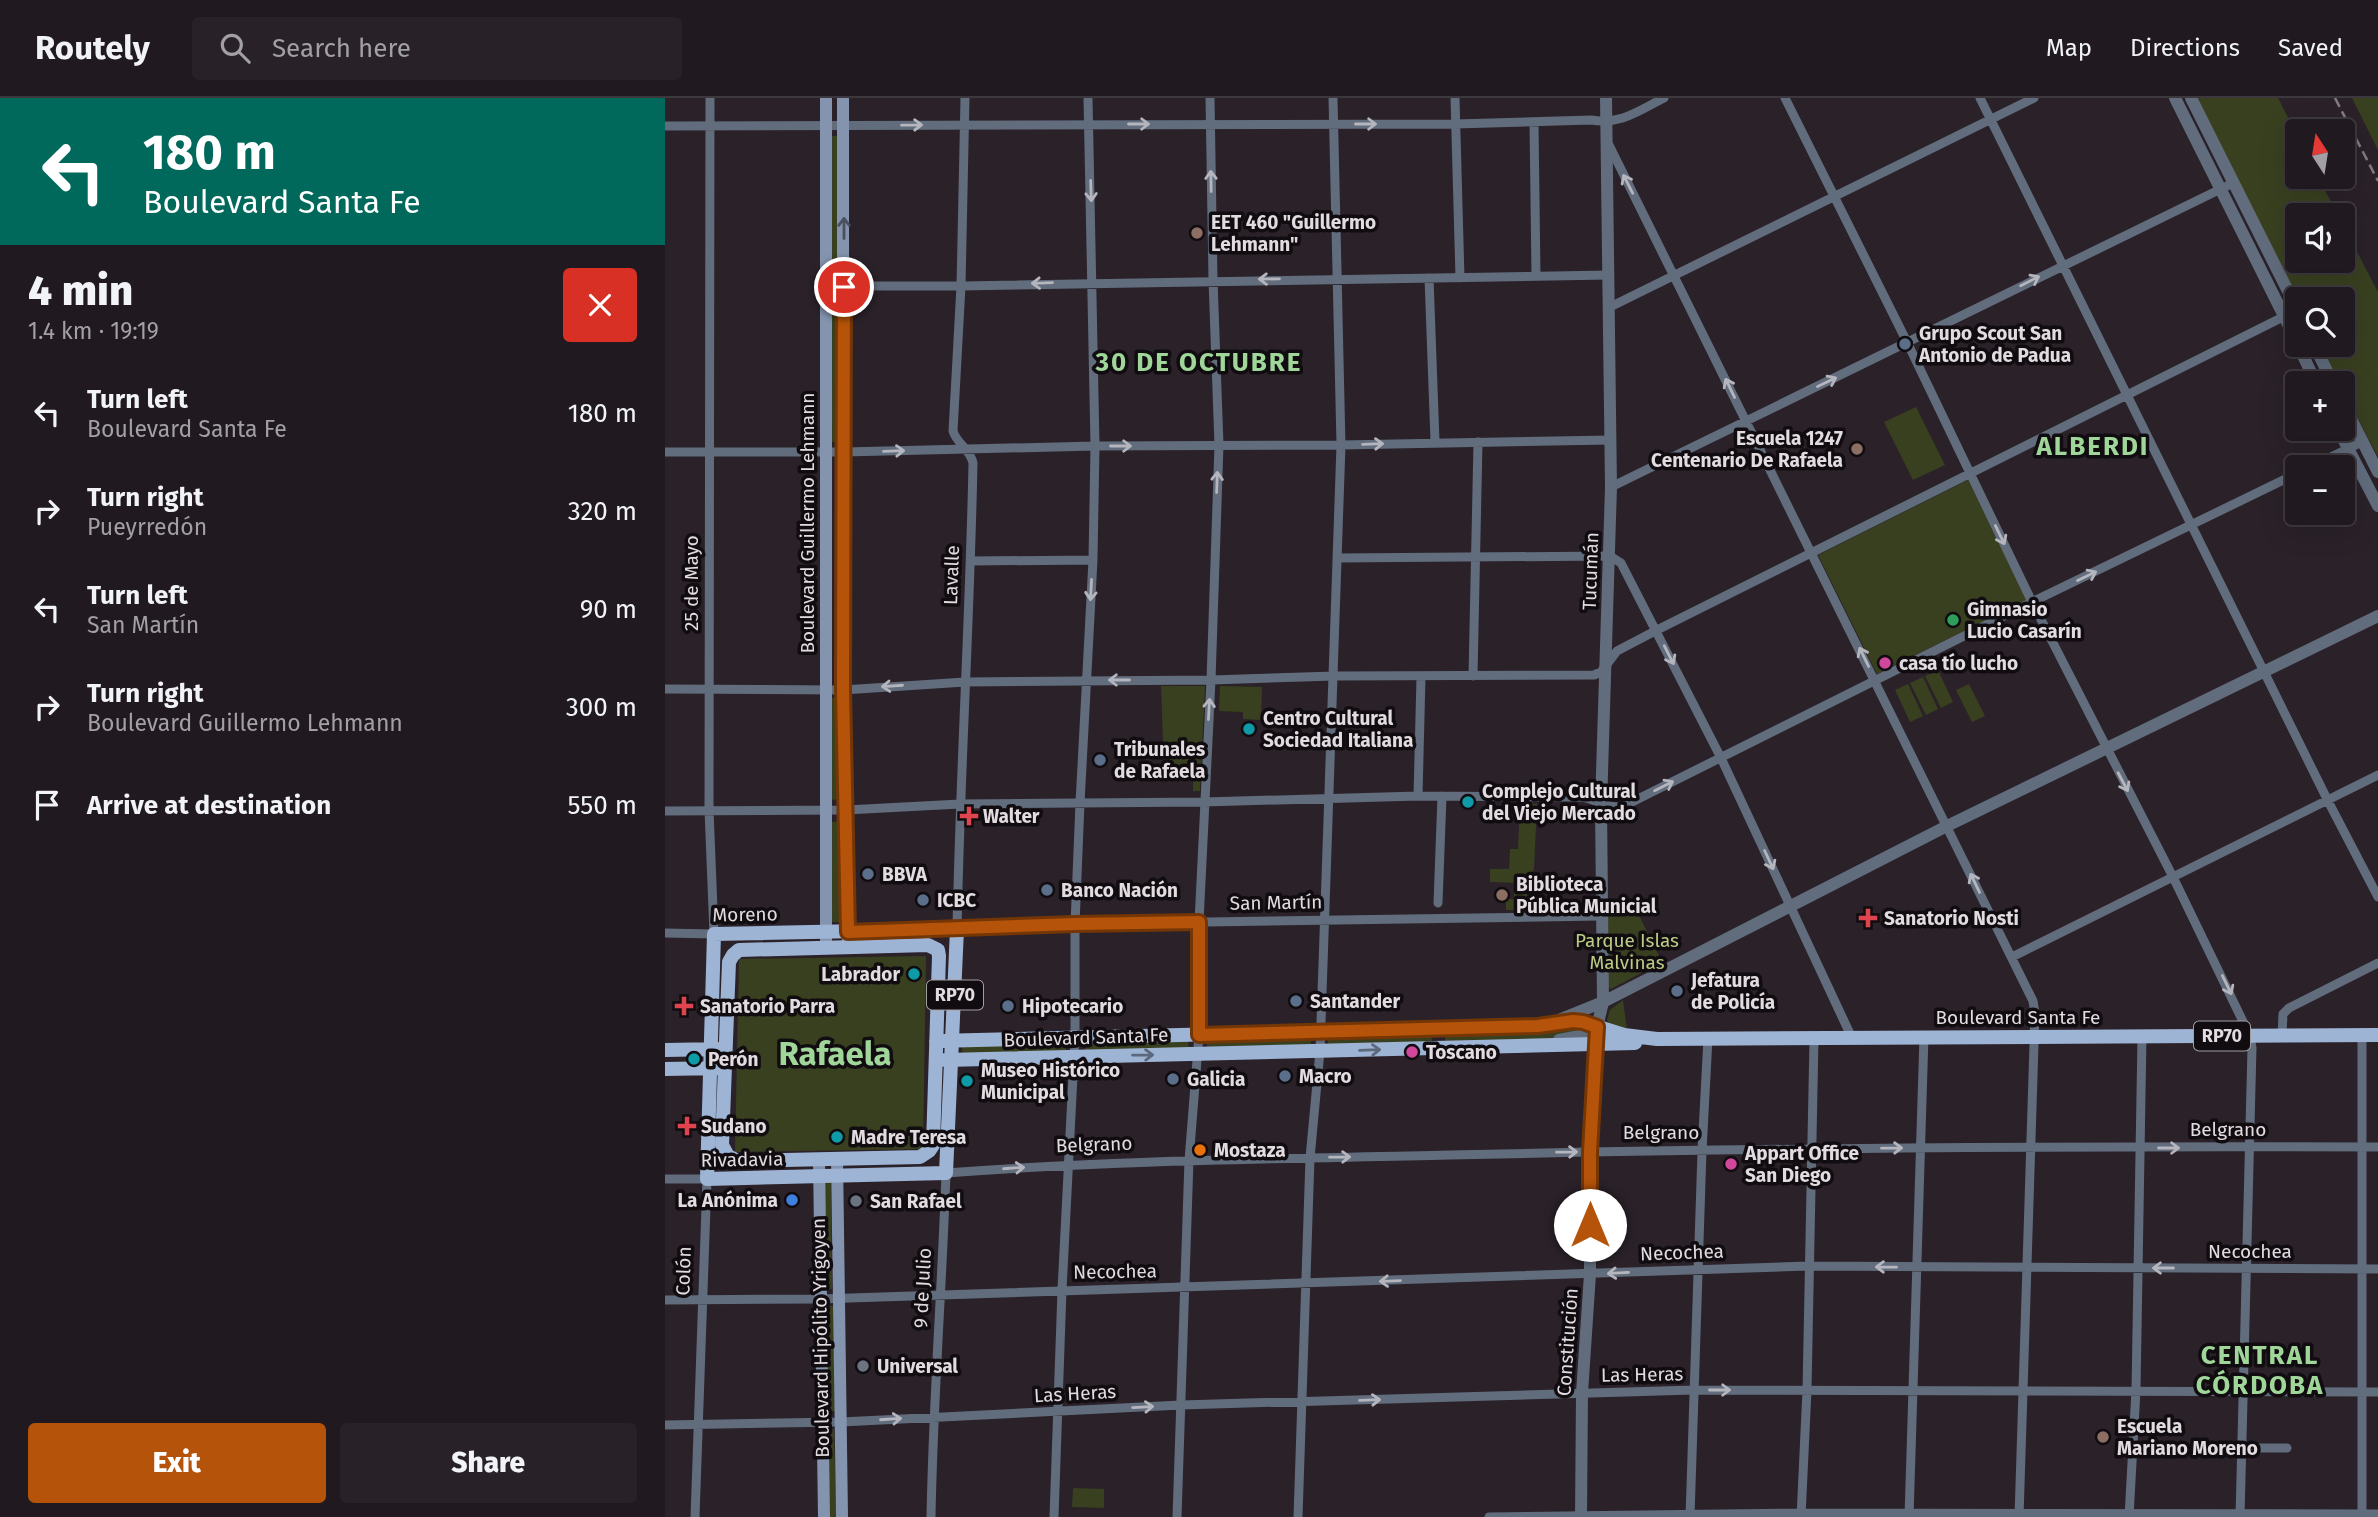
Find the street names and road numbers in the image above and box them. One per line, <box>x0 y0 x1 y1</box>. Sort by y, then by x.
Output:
street label: Boulevard Guillermo Lehmann <box>796 393 819 653</box>
street label: Tucumán <box>1578 532 1603 610</box>
street label: 25 de Mayo <box>680 535 703 631</box>
street label: Lavalle <box>939 545 964 605</box>
street label: San Martín <box>1229 890 1323 915</box>
street label: Moreno <box>712 902 778 927</box>
road number: RP70 <box>927 980 983 1010</box>
street label: Boulevard Santa Fe <box>1936 1006 2100 1029</box>
road number: RP70 <box>2194 1021 2250 1051</box>
street label: Boulevard Santa Fe <box>1003 1023 1169 1052</box>
street label: Belgrano <box>2190 1118 2266 1141</box>
street label: Belgrano <box>1623 1121 1699 1144</box>
street label: Belgrano <box>1055 1132 1133 1157</box>
street label: Rivadavia <box>700 1147 784 1172</box>
street label: Boulevard Hipólito Yrigoyen <box>807 1218 834 1458</box>
street label: Necochea <box>1640 1240 1724 1265</box>
street label: Necochea <box>2208 1240 2292 1263</box>
street label: Colón <box>671 1246 696 1296</box>
street label: 9 de Julio <box>909 1247 936 1329</box>
street label: Necochea <box>1073 1259 1157 1284</box>
street label: Constitución <box>1552 1287 1583 1397</box>
street label: Las Heras <box>1601 1362 1683 1387</box>
street label: Las Heras <box>1033 1380 1117 1407</box>

